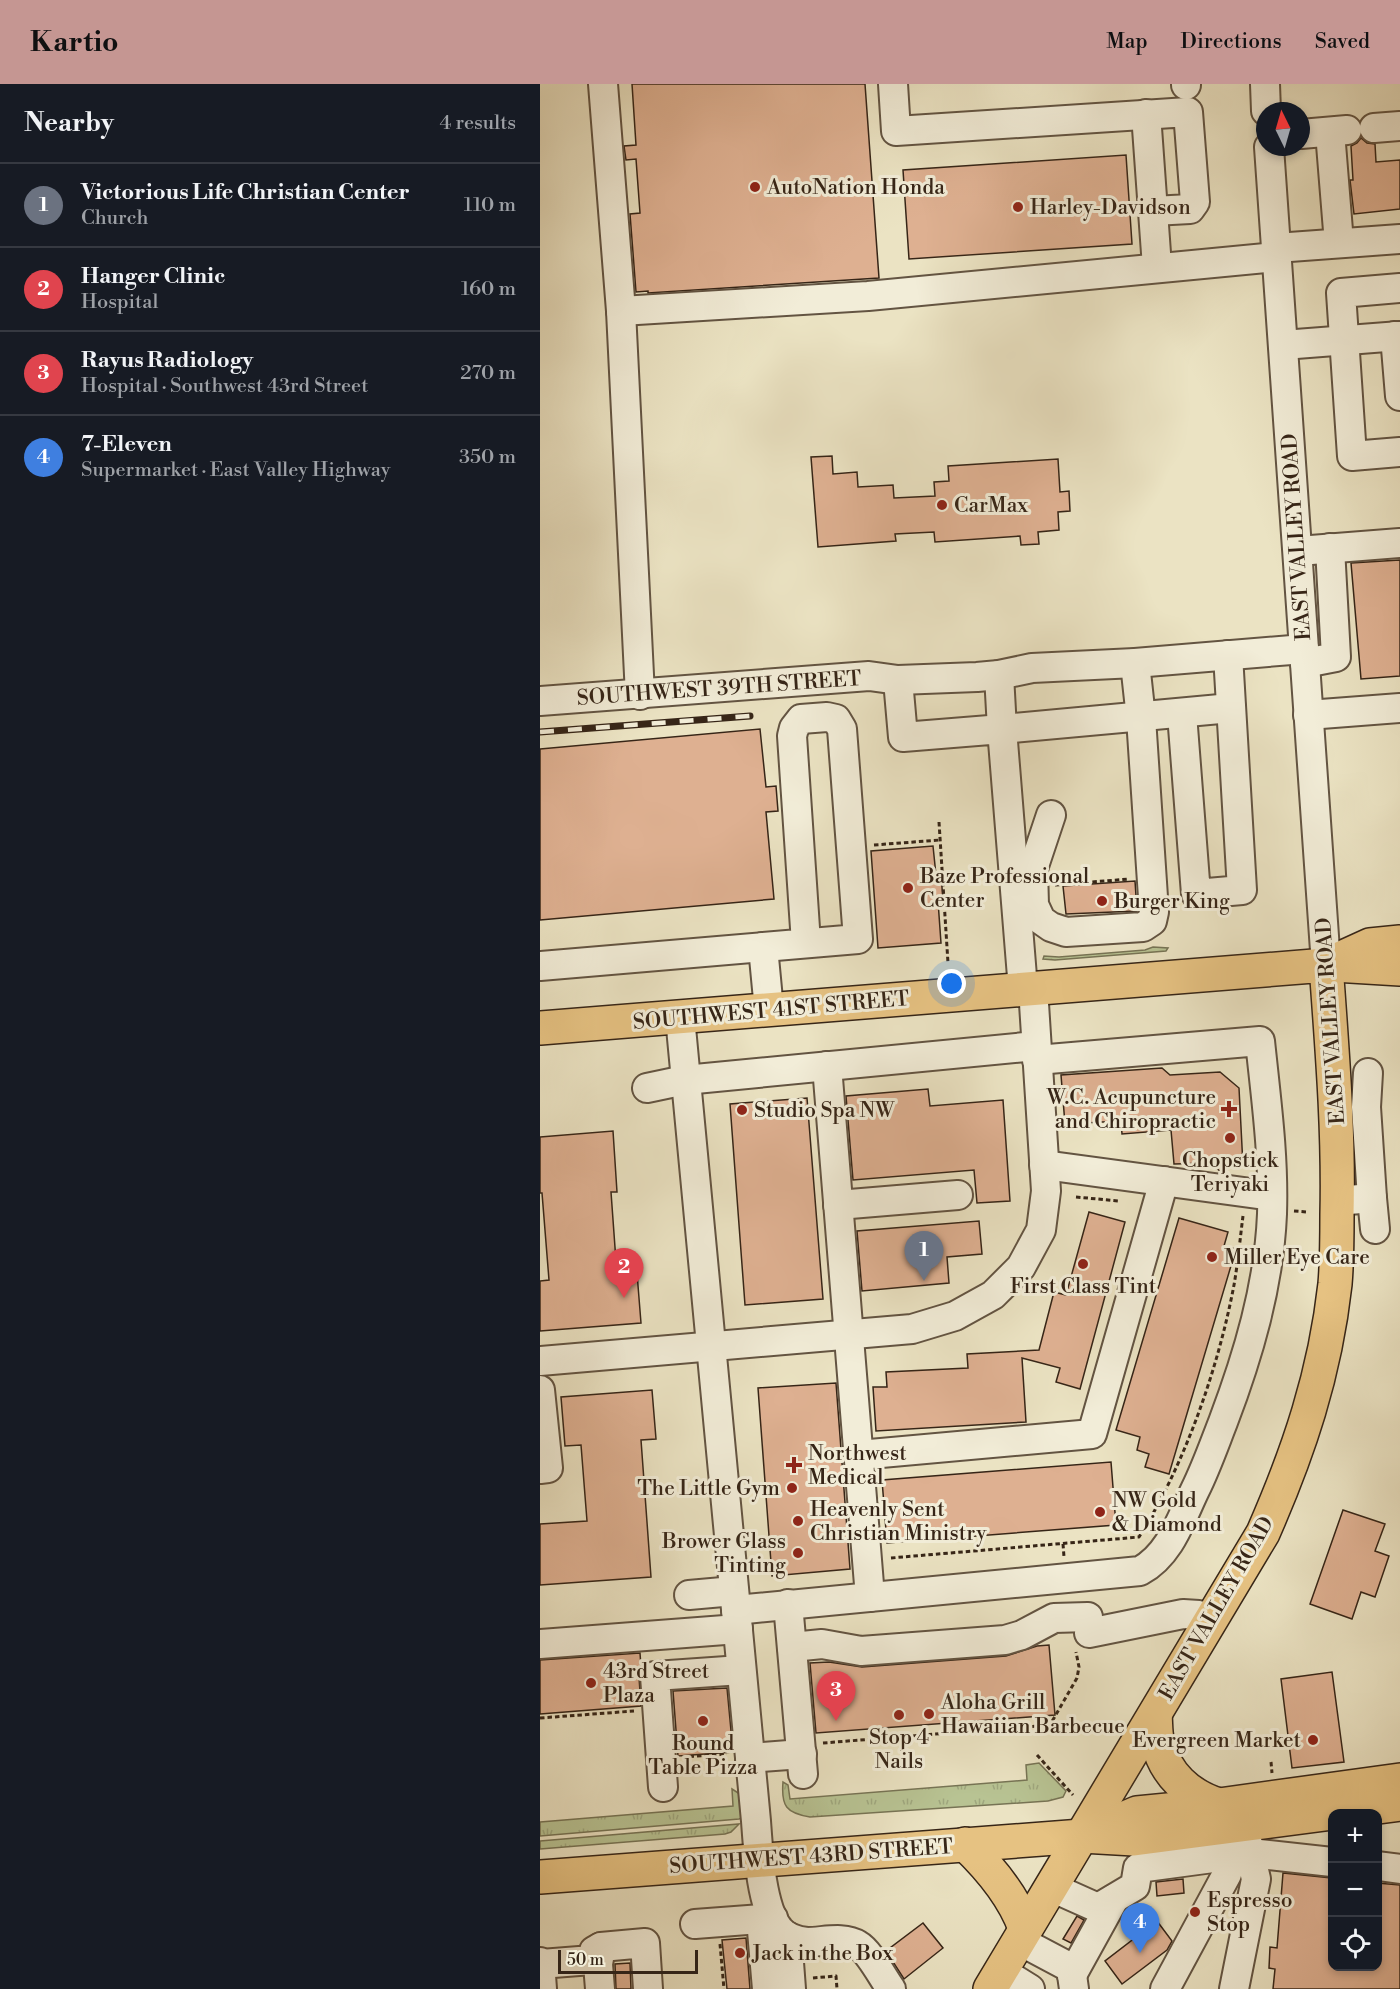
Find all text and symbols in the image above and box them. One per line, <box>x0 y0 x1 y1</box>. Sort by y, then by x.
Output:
text: Kartio <box>30 25 119 60</box>
text: Map <box>1106 29 1148 55</box>
text: Directions <box>1181 29 1282 55</box>
text: Saved <box>1315 29 1370 55</box>
north arrow <box>1256 102 1310 156</box>
text: Nearby <box>24 107 114 139</box>
text: 4 results <box>439 111 516 136</box>
place label: AutoNation Honda <box>766 175 945 201</box>
text: Victorious Life Christian Center <box>81 179 410 206</box>
marker: AutoNation Honda <box>748 180 762 194</box>
text: 1 <box>39 193 48 218</box>
text: 110 m <box>464 193 516 218</box>
place label: Harley-Davidson <box>1030 195 1191 221</box>
marker: Harley-Davidson <box>1011 200 1025 214</box>
text: Church <box>81 206 148 231</box>
text: Hanger Clinic <box>81 263 225 290</box>
text: 2 <box>37 277 50 302</box>
text: 160 m <box>461 277 516 302</box>
text: Hospital <box>81 290 158 315</box>
text: Rayus Radiology <box>81 347 253 374</box>
text: 3 <box>37 361 50 386</box>
text: 270 m <box>460 361 516 386</box>
text: Hospital · Southwest 43rd Street <box>81 374 368 399</box>
text: 7-Eleven <box>81 431 172 458</box>
street label: EAST VALLEY ROAD <box>1277 432 1317 641</box>
text: 4 <box>37 445 50 470</box>
text: 350 m <box>459 445 516 470</box>
text: Supermarket · East Valley Highway <box>81 458 391 483</box>
place label: CarMax <box>954 493 1028 519</box>
marker: CarMax <box>935 498 949 512</box>
street label: SOUTHWEST 39TH STREET <box>576 666 862 712</box>
place label: Baze Professional Center <box>919 864 1089 914</box>
marker: Baze Professional Center <box>901 881 915 895</box>
place label: Burger King <box>1113 889 1230 915</box>
marker: Burger King <box>1095 894 1109 908</box>
street label: EAST VALLEY ROAD <box>1311 916 1351 1125</box>
your location <box>937 969 966 998</box>
street label: SOUTHWEST 41ST STREET <box>632 986 911 1036</box>
place label: W.C. Acupuncture and Chiropractic <box>1046 1085 1216 1135</box>
place label: Studio Spa NW <box>754 1098 895 1124</box>
marker: W.C. Acupuncture and Chiropractic <box>1220 1100 1238 1118</box>
marker: Studio Spa NW <box>735 1103 749 1117</box>
marker: Chopstick Teriyaki <box>1223 1131 1237 1145</box>
place label: Chopstick Teriyaki <box>1182 1148 1279 1198</box>
pin: 1 <box>904 1232 944 1281</box>
place label: Miller Eye Care <box>1224 1245 1370 1271</box>
pin: 2 <box>604 1248 644 1298</box>
marker: Miller Eye Care <box>1205 1250 1219 1264</box>
marker: First Class Tint <box>1076 1257 1090 1271</box>
place label: First Class Tint <box>1010 1274 1157 1300</box>
place label: Northwest Medical <box>808 1441 907 1491</box>
marker: Northwest Medical <box>785 1456 803 1474</box>
place label: The Little Gym <box>637 1476 780 1502</box>
marker: The Little Gym <box>785 1481 799 1495</box>
place label: NW Gold & Diamond <box>1112 1488 1222 1538</box>
place label: Heavenly Sent Christian Ministry <box>810 1497 987 1547</box>
marker: NW Gold & Diamond <box>1093 1505 1107 1519</box>
street label: EAST VALLEY ROAD <box>1154 1512 1280 1705</box>
marker: Heavenly Sent Christian Ministry <box>791 1514 805 1528</box>
place label: Brower Glass Tinting <box>661 1529 786 1579</box>
marker: Brower Glass Tinting <box>791 1546 805 1560</box>
place label: 43rd Street Plaza <box>603 1659 710 1709</box>
pin: 3 <box>816 1672 856 1721</box>
marker: 43rd Street Plaza <box>584 1676 598 1690</box>
place label: Aloha Grill Hawaiian Barbecue <box>940 1690 1125 1740</box>
marker: Aloha Grill Hawaiian Barbecue <box>922 1707 936 1721</box>
marker: Stop 4 Nails <box>892 1708 906 1722</box>
marker: Round Table Pizza <box>696 1714 710 1728</box>
place label: Stop 4 Nails <box>869 1725 929 1775</box>
place label: Evergreen Market <box>1132 1728 1302 1754</box>
place label: Round Table Pizza <box>648 1731 758 1781</box>
marker: Evergreen Market <box>1306 1733 1320 1747</box>
map controls <box>1328 1809 1382 1971</box>
button: + <box>1328 1809 1382 1863</box>
street label: SOUTHWEST 43RD STREET <box>668 1834 954 1880</box>
button: − <box>1328 1863 1382 1917</box>
place label: Espresso Stop <box>1207 1888 1293 1938</box>
pin: 4 <box>1120 1904 1160 1953</box>
marker: Espresso Stop <box>1188 1905 1202 1919</box>
button: locate <box>1328 1917 1382 1971</box>
place label: Jack in the Box <box>751 1941 893 1967</box>
marker: Jack in the Box <box>733 1946 747 1960</box>
scale bar <box>558 1947 698 1974</box>
text: 50 m <box>567 1950 604 1970</box>

